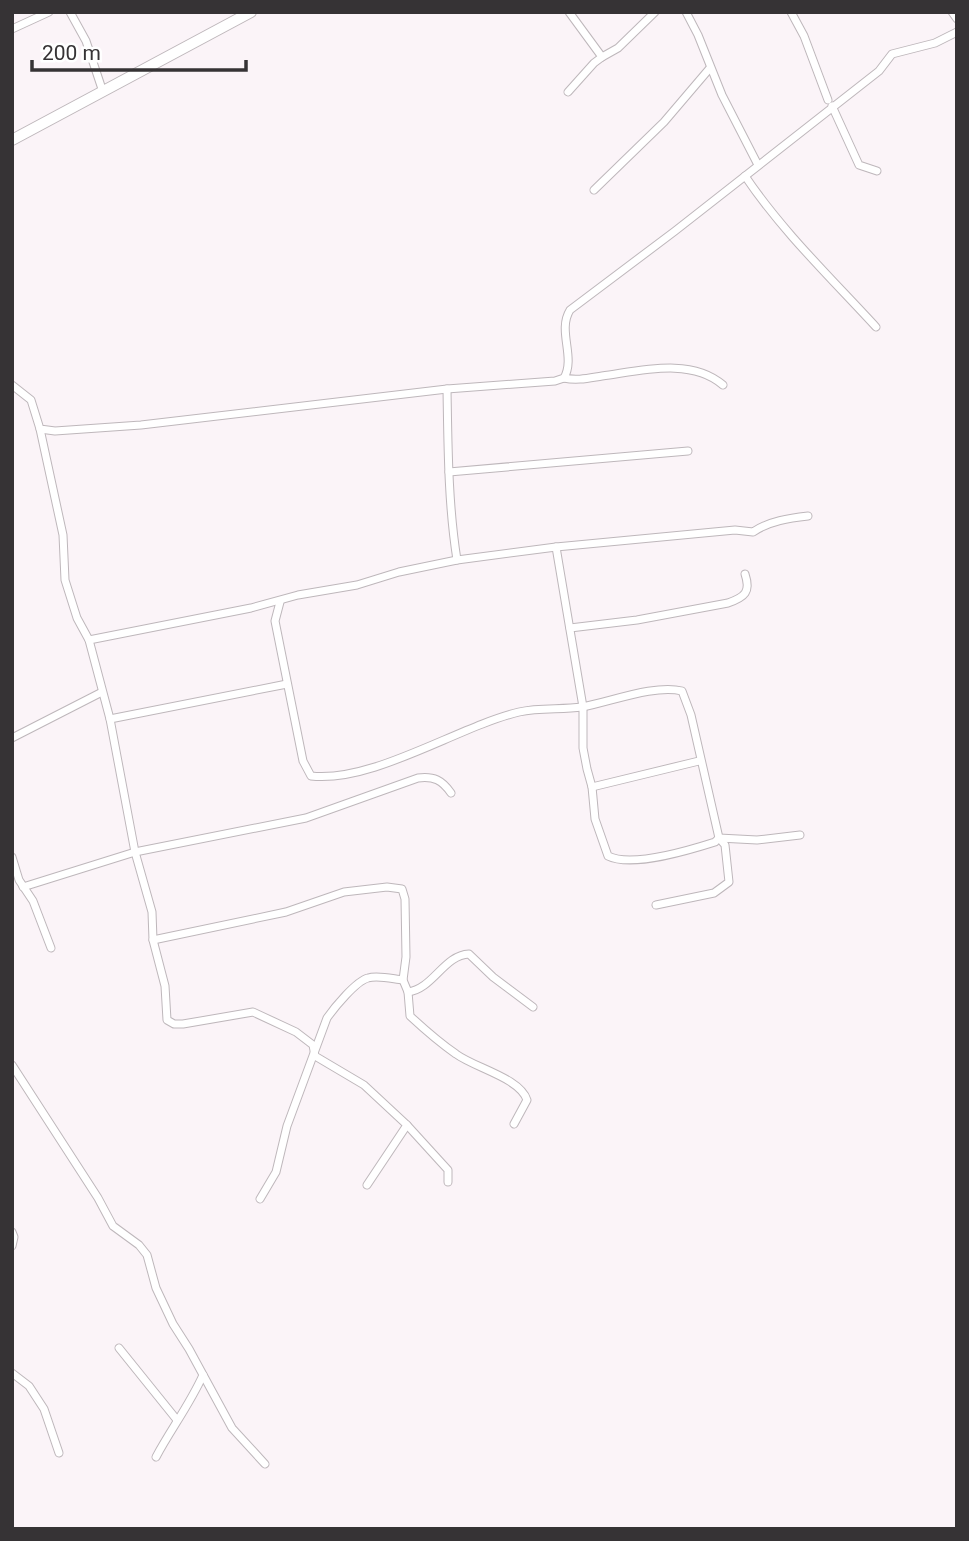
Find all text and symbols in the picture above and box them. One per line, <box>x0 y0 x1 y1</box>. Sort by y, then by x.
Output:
scale bar <box>32 28 245 72</box>
text: 200 m <box>42 41 101 65</box>

